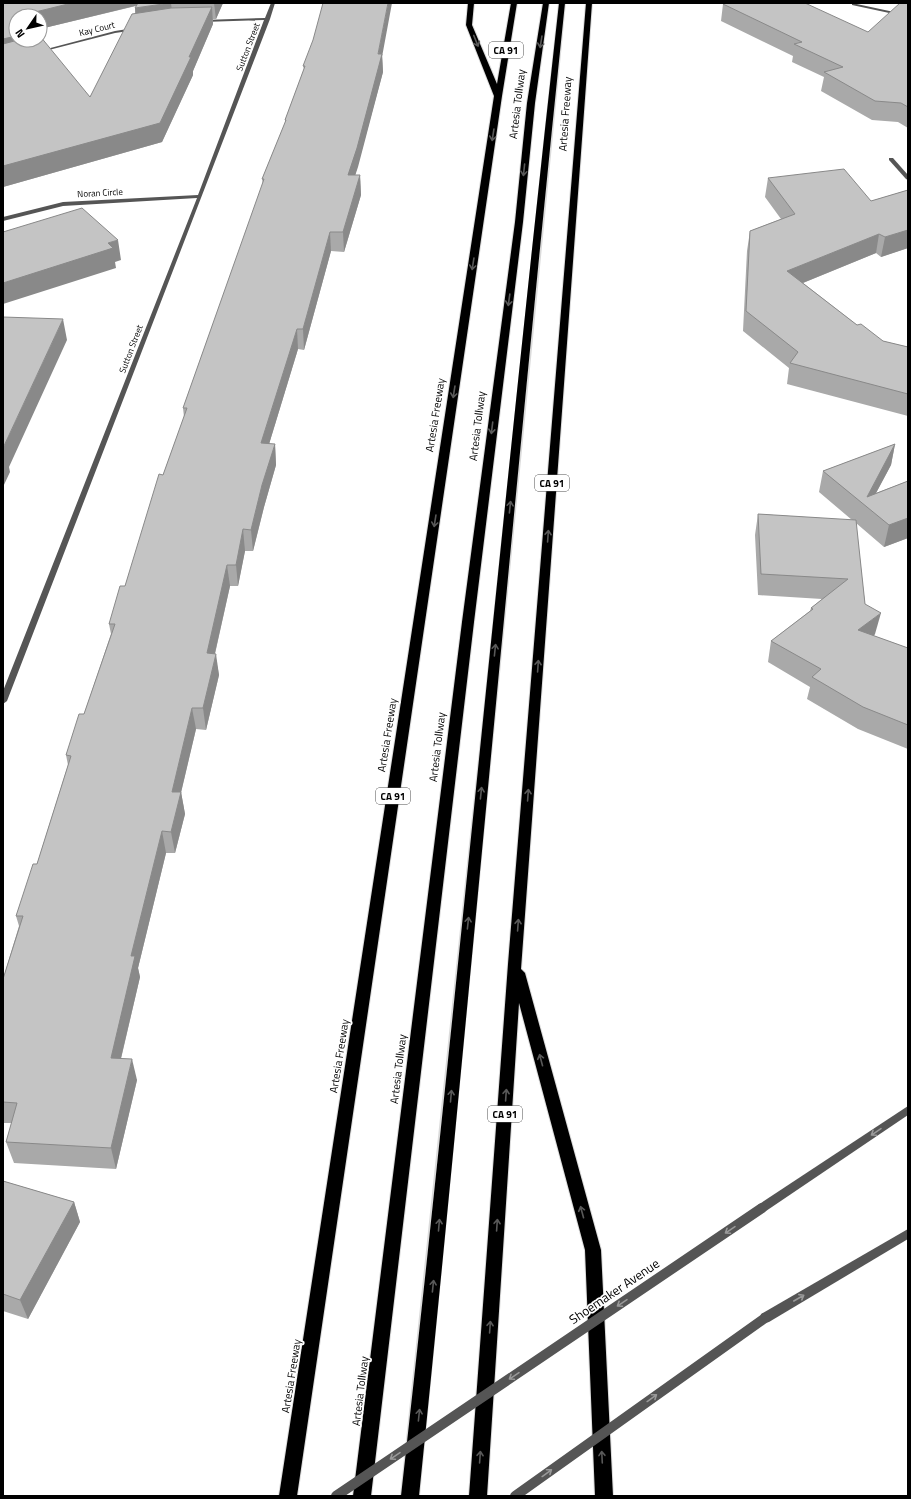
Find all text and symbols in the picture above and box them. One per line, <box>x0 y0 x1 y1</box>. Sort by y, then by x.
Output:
north arrow <box>8 8 48 48</box>
street label: Kay Court <box>78 18 117 39</box>
street label: Sutton Street <box>232 20 263 73</box>
text: N <box>11 26 28 41</box>
one-way arrow <box>473 34 480 46</box>
one-way arrow <box>537 35 545 48</box>
road number: CA 91 <box>489 42 523 58</box>
street label: Artesia Tollway <box>505 68 529 140</box>
street label: Artesia Freeway <box>554 76 576 152</box>
one-way arrow <box>489 128 497 141</box>
one-way arrow <box>520 163 528 176</box>
street label: Noran Circle <box>77 185 124 200</box>
one-way arrow <box>469 257 477 270</box>
one-way arrow <box>505 293 513 306</box>
street label: Sutton Street <box>115 322 146 375</box>
street label: Artesia Freeway <box>421 376 449 453</box>
one-way arrow <box>450 385 458 398</box>
street label: Artesia Tollway <box>465 390 489 462</box>
one-way arrow <box>488 421 496 434</box>
road number: CA 91 <box>535 475 569 491</box>
one-way arrow <box>506 501 514 514</box>
one-way arrow <box>431 514 439 527</box>
one-way arrow <box>544 530 552 543</box>
one-way arrow <box>492 644 499 657</box>
one-way arrow <box>535 660 542 673</box>
street label: Artesia Freeway <box>373 696 401 773</box>
street label: Artesia Tollway <box>425 711 449 783</box>
one-way arrow <box>477 787 485 800</box>
road number: CA 91 <box>376 788 410 804</box>
one-way arrow <box>525 789 532 802</box>
one-way arrow <box>464 917 471 930</box>
one-way arrow <box>515 919 522 932</box>
street label: Artesia Freeway <box>325 1017 353 1094</box>
street label: Artesia Tollway <box>386 1033 410 1105</box>
one-way arrow <box>537 1053 544 1066</box>
one-way arrow <box>503 1089 510 1102</box>
one-way arrow <box>447 1090 455 1103</box>
road number: CA 91 <box>488 1106 522 1122</box>
one-way arrow <box>870 1128 881 1136</box>
one-way arrow <box>578 1206 586 1219</box>
one-way arrow <box>435 1219 442 1232</box>
one-way arrow <box>494 1219 501 1232</box>
one-way arrow <box>724 1226 735 1234</box>
street label: Shoemaker Avenue <box>565 1253 663 1329</box>
one-way arrow <box>429 1280 436 1293</box>
one-way arrow <box>793 1294 804 1302</box>
one-way arrow <box>617 1299 628 1307</box>
one-way arrow <box>486 1321 493 1334</box>
street label: Artesia Freeway <box>277 1337 305 1414</box>
street label: Artesia Tollway <box>348 1355 372 1427</box>
one-way arrow <box>509 1372 520 1380</box>
one-way arrow <box>647 1394 658 1402</box>
one-way arrow <box>415 1409 423 1422</box>
one-way arrow <box>477 1451 484 1464</box>
one-way arrow <box>598 1451 606 1464</box>
one-way arrow <box>389 1453 401 1461</box>
one-way arrow <box>541 1469 552 1477</box>

